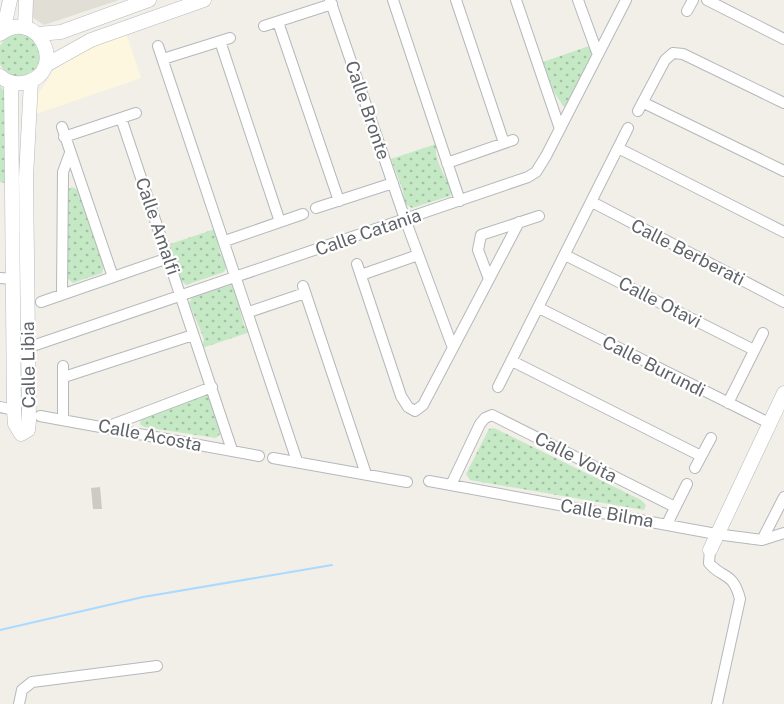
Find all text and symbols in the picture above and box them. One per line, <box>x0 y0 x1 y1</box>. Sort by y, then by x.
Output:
street label: Calle Bronte <box>341 58 395 162</box>
street label: Calle Amalfi <box>132 175 184 277</box>
street label: Calle Catania <box>312 204 424 260</box>
street label: Calle Berberati <box>628 214 748 290</box>
street label: Calle Otavi <box>615 272 705 332</box>
street label: Calle Libia <box>17 321 39 409</box>
street label: Calle Burundi <box>599 331 709 401</box>
street label: Calle Acosta <box>96 415 204 455</box>
street label: Calle Voita <box>531 427 621 487</box>
street label: Calle Bilma <box>559 494 655 532</box>

